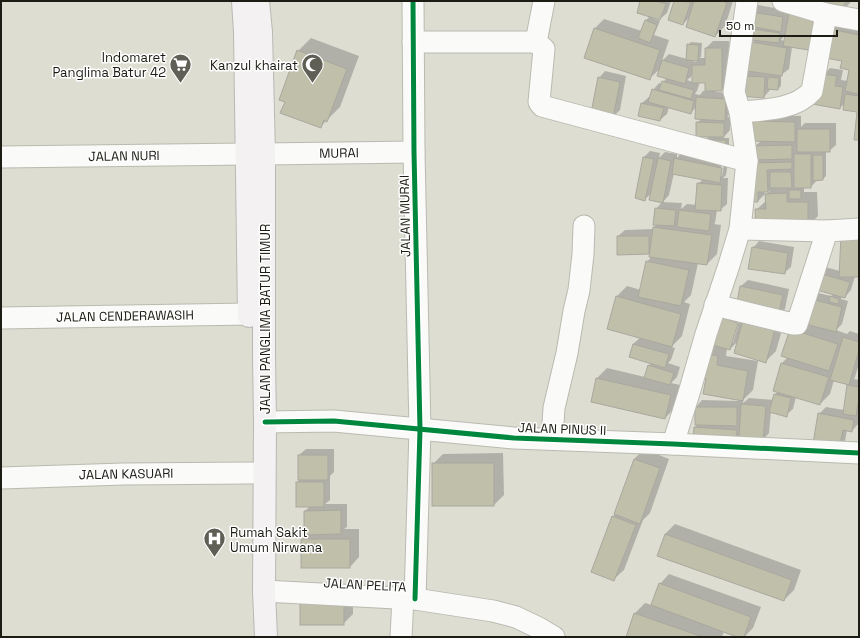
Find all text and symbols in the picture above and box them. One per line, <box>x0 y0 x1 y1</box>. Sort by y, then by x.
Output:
scale bar <box>720 12 837 38</box>
text: 50 m <box>726 18 754 34</box>
place label: Indomaret Panglima Batur 42 <box>52 49 166 81</box>
supermarket icon: Indomaret Panglima Batur 42 <box>168 51 194 84</box>
mosque icon: Kanzul khairat <box>300 52 326 85</box>
place label: Kanzul khairat <box>210 57 298 74</box>
street label: MURAI <box>319 144 359 162</box>
street label: JALAN NURI <box>88 147 160 165</box>
street label: JALAN MURAI <box>396 175 414 257</box>
street label: JALAN PANGLIMA BATUR TIMUR <box>257 224 274 414</box>
street label: JALAN CENDERAWASIH <box>56 306 194 326</box>
street label: JALAN PINUS II <box>517 419 607 439</box>
street label: JALAN KASUARI <box>78 465 174 483</box>
place label: Rumah Sakit Umum Nirwana <box>230 524 323 556</box>
hospital icon: Rumah Sakit Umum Nirwana <box>202 526 228 559</box>
street label: JALAN PELITA <box>323 574 407 596</box>

